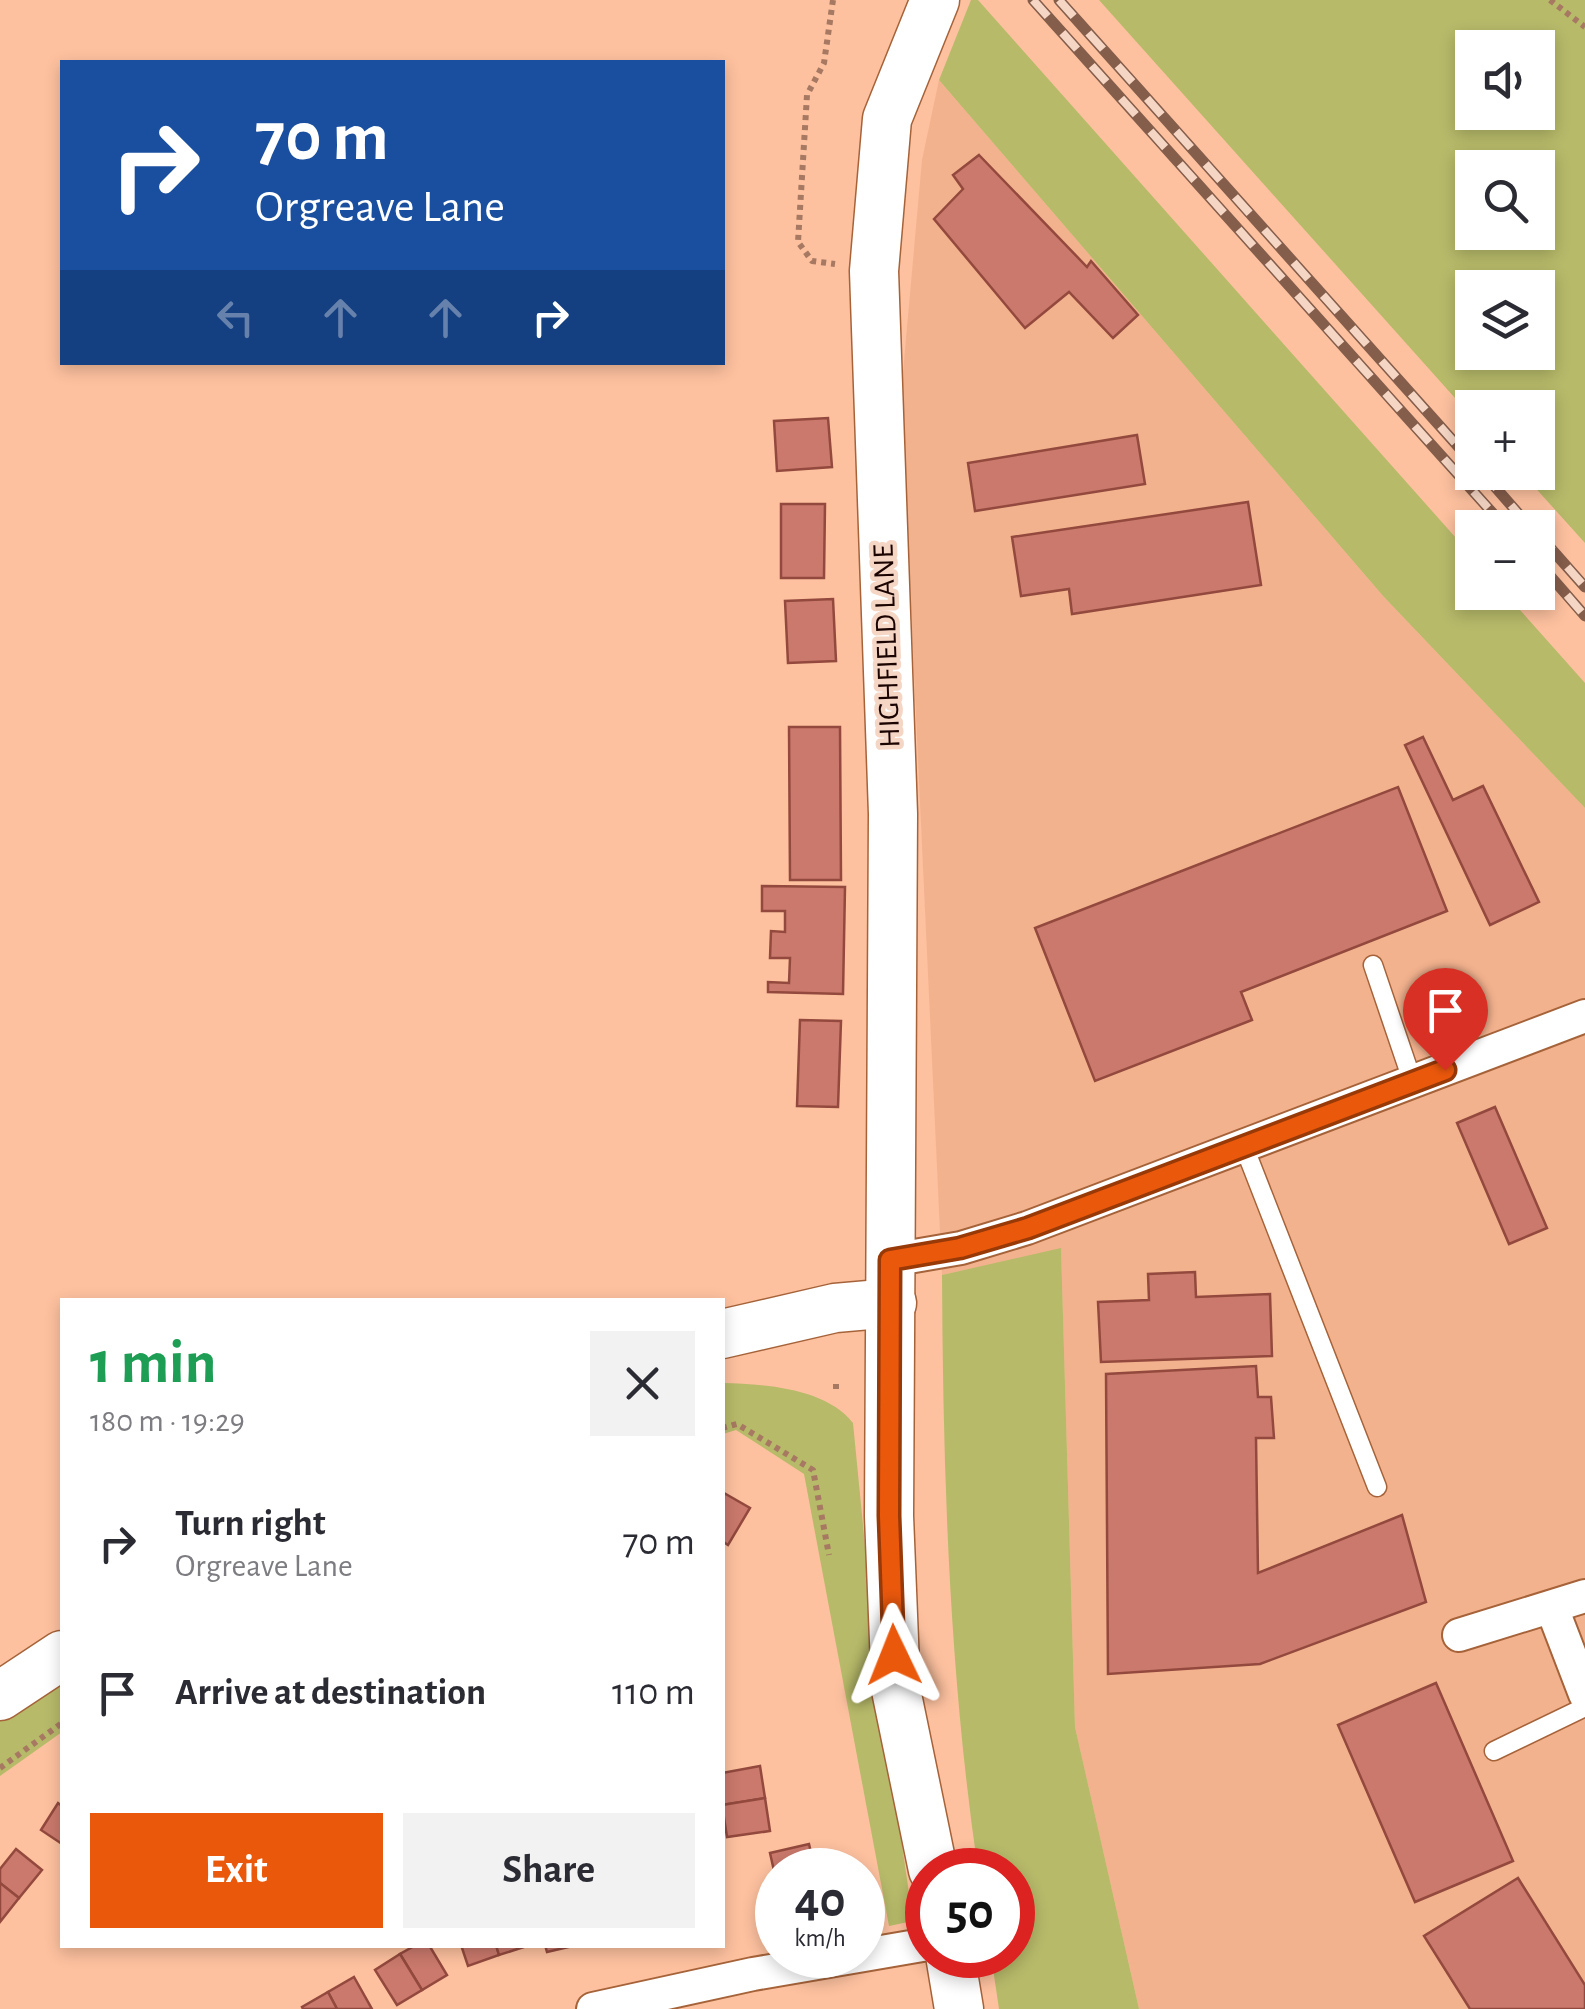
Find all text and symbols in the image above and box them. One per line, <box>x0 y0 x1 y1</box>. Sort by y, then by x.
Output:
map controls <box>1455 30 1555 610</box>
button: sound <box>1455 30 1555 130</box>
icon: right <box>90 100 220 230</box>
text: 70 m <box>255 103 389 173</box>
button: search <box>1455 150 1555 250</box>
text: Orgreave Lane <box>255 185 505 230</box>
button: layers <box>1455 270 1555 370</box>
icon: left <box>208 290 263 345</box>
icon: ahead <box>313 290 368 345</box>
icon: ahead <box>418 290 473 345</box>
icon: right <box>523 290 578 345</box>
button: + <box>1455 390 1555 490</box>
button: − <box>1455 510 1555 610</box>
street label: HIGHFIELD LANE <box>868 544 906 748</box>
pin <box>1403 968 1488 1071</box>
icon: arrive <box>1418 983 1473 1038</box>
button: close <box>590 1331 695 1436</box>
text: 1 min <box>90 1334 216 1394</box>
text: 180 m · 19:29 <box>90 1405 245 1437</box>
text: Turn right <box>175 1505 325 1543</box>
icon: right <box>90 1516 145 1571</box>
text: 70 m <box>622 1524 695 1562</box>
text: Orgreave Lane <box>175 1550 353 1582</box>
position arrow <box>842 1603 946 1707</box>
icon: arrive <box>90 1666 145 1721</box>
text: Arrive at destination <box>175 1674 486 1712</box>
text: 110 m <box>612 1674 695 1712</box>
button: Exit <box>90 1813 383 1928</box>
button: Share <box>403 1813 695 1928</box>
speed limit sign: 50 <box>905 1848 1035 1978</box>
text: 40 <box>794 1876 846 1926</box>
text: km/h <box>794 1926 846 1951</box>

